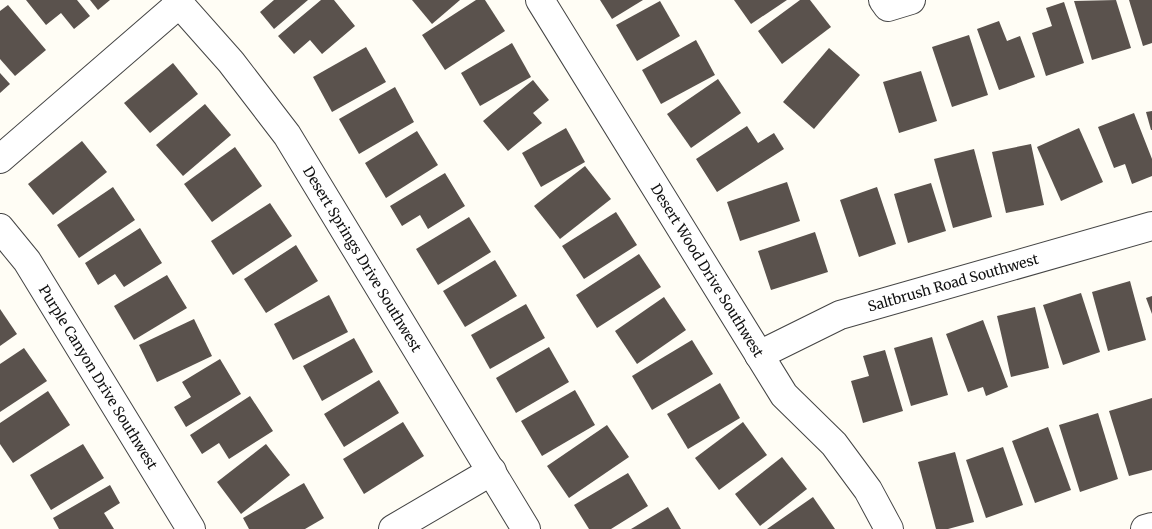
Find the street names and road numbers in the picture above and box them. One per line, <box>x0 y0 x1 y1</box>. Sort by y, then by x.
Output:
street label: Desert Springs Drive Southwest <box>299 163 426 356</box>
street label: Desert Wood Drive Southwest <box>647 180 768 361</box>
street label: Saltbrush Road Southwest <box>866 250 1041 316</box>
street label: Purple Canyon Drive Southwest <box>35 282 162 473</box>

